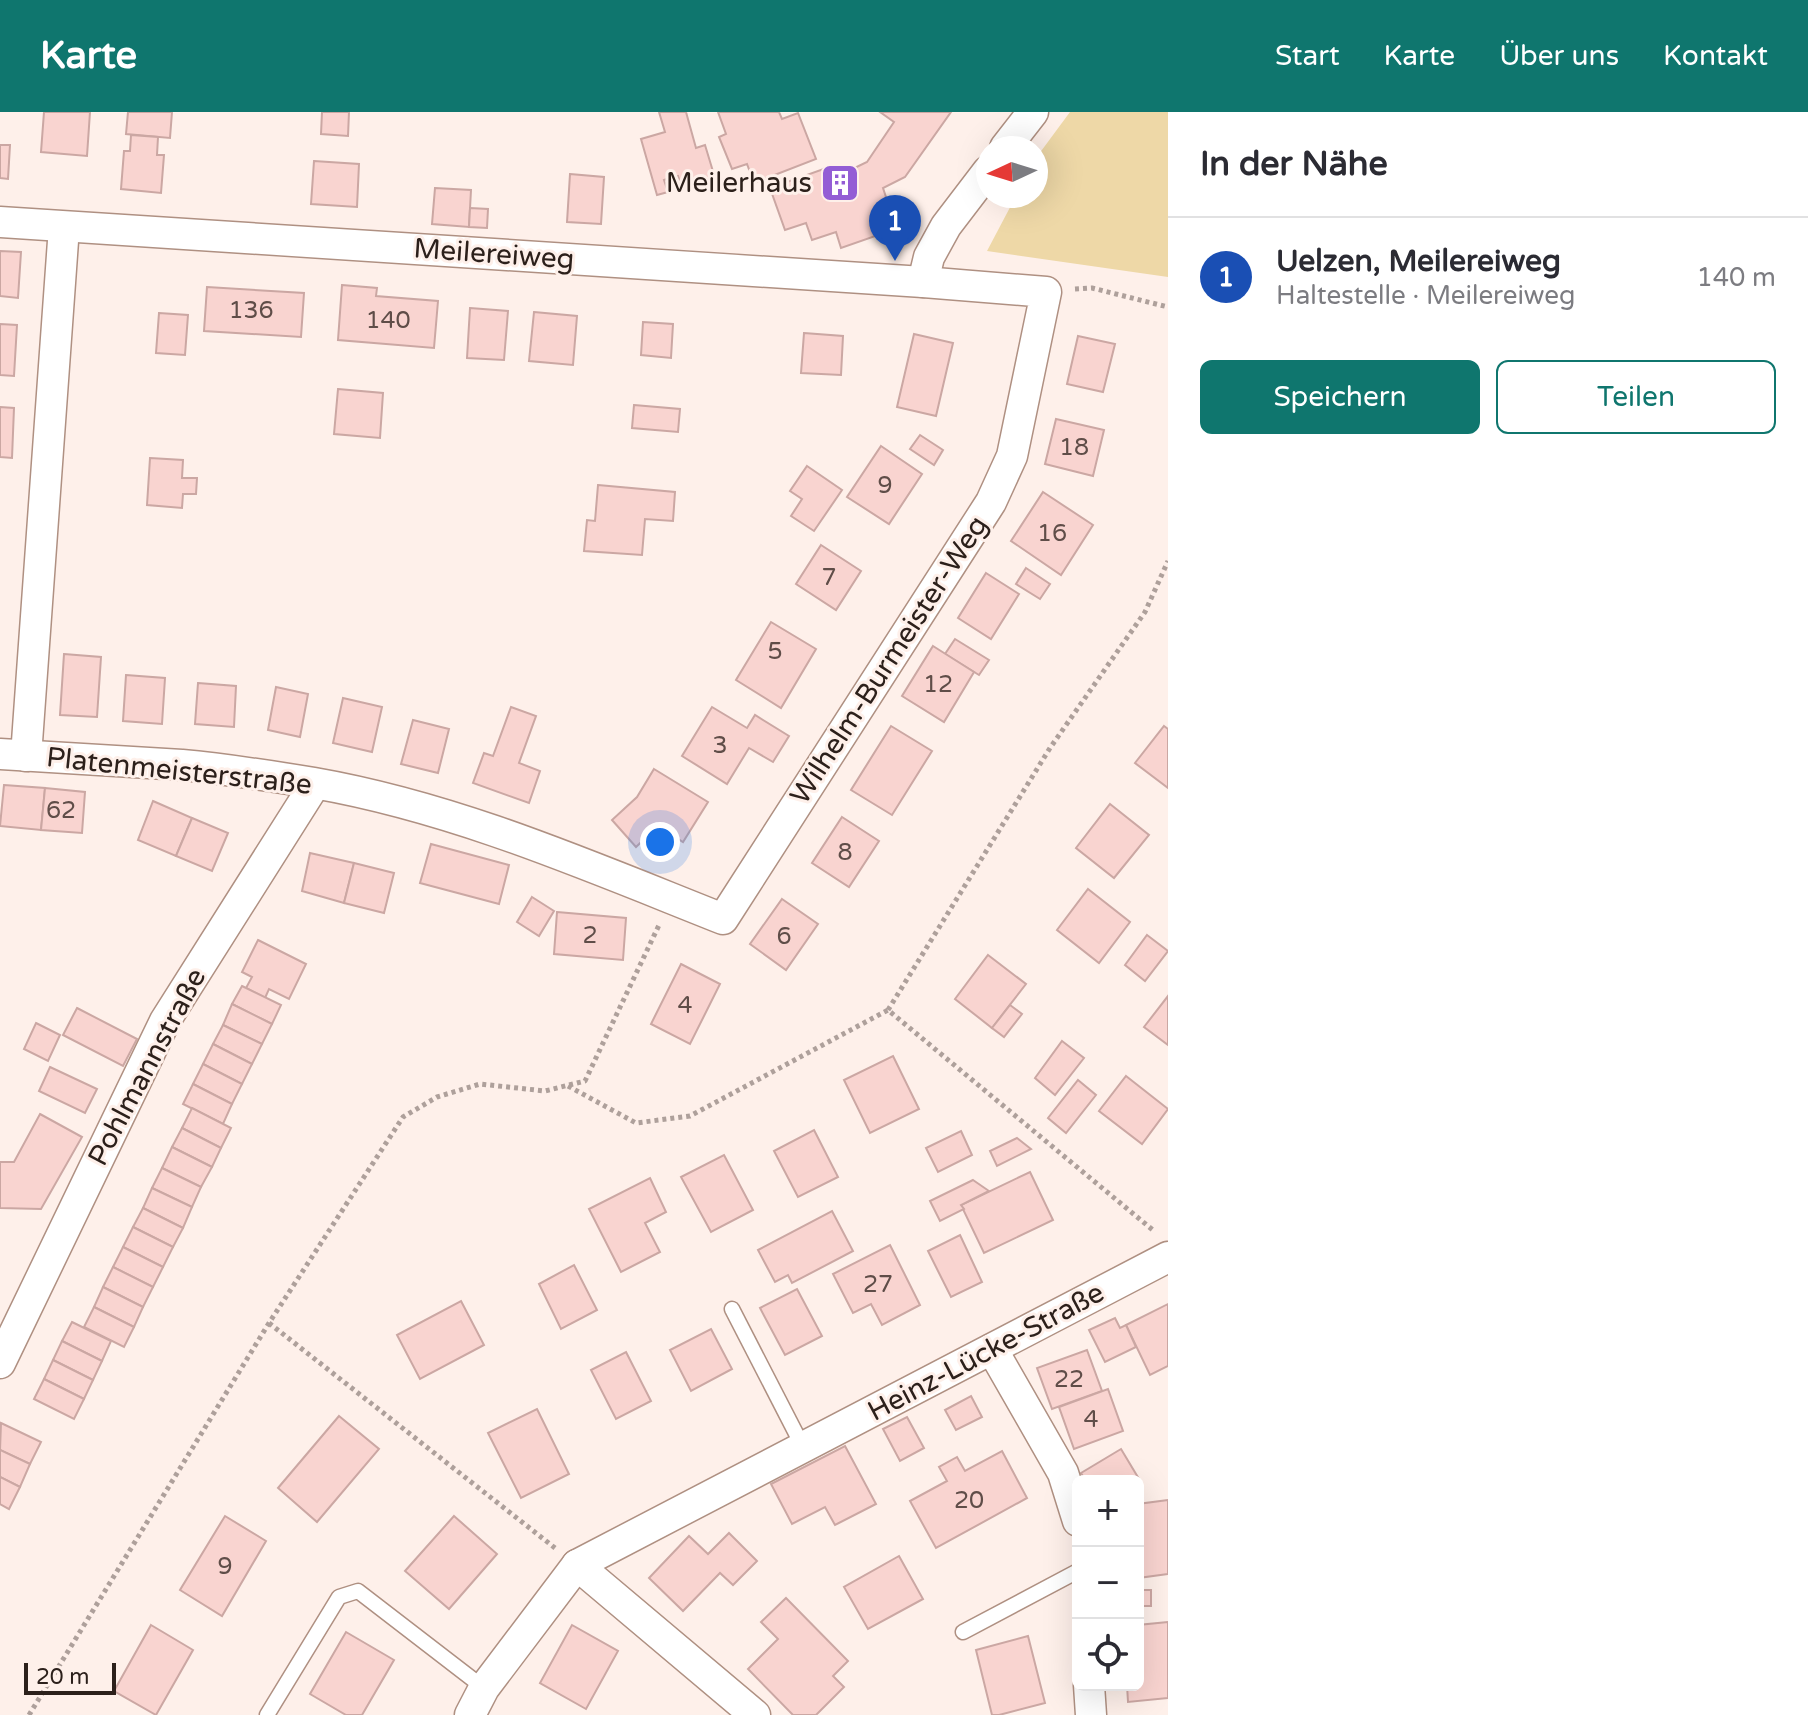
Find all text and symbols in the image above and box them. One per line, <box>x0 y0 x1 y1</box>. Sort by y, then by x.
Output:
text: Karte <box>40 33 137 79</box>
text: Start <box>1275 39 1340 73</box>
text: Karte <box>1384 39 1455 73</box>
text: Über uns <box>1499 39 1619 73</box>
text: Kontakt <box>1663 39 1768 73</box>
north arrow <box>976 136 1048 208</box>
text: In der Nähe <box>1200 144 1388 185</box>
building icon: Meilerhaus <box>819 162 861 204</box>
place label: Meilerhaus <box>666 166 812 200</box>
pin: 1 <box>869 195 921 261</box>
street label: Meilereiweg <box>413 231 575 277</box>
text: Uelzen, Meilereiweg <box>1276 243 1561 280</box>
text: 1 <box>1218 262 1234 293</box>
text: 140 m <box>1696 262 1776 293</box>
text: Haltestelle · Meilereiweg <box>1276 280 1575 311</box>
house number: 136 <box>228 296 274 325</box>
house number: 140 <box>365 306 411 335</box>
button: Speichern <box>1200 360 1480 434</box>
button: Teilen <box>1496 360 1776 434</box>
house number: 18 <box>1059 433 1089 462</box>
house number: 9 <box>877 471 893 500</box>
street label: Wilhelm-Burmeister-Weg <box>783 509 995 811</box>
house number: 16 <box>1037 519 1067 548</box>
house number: 7 <box>821 563 837 592</box>
house number: 5 <box>767 637 783 666</box>
house number: 12 <box>923 670 953 699</box>
house number: 3 <box>712 731 728 760</box>
street label: Platenmeisterstraße <box>45 740 313 802</box>
house number: 62 <box>46 796 76 825</box>
your location <box>640 822 680 862</box>
house number: 8 <box>837 838 853 867</box>
house number: 2 <box>582 921 598 950</box>
house number: 6 <box>776 922 792 951</box>
street label: Pohlmannstraße <box>81 963 213 1171</box>
house number: 4 <box>677 991 693 1020</box>
house number: 27 <box>863 1270 893 1299</box>
street label: Heinz-Lücke-Straße <box>862 1275 1110 1429</box>
house number: 22 <box>1054 1365 1084 1394</box>
house number: 4 <box>1083 1405 1099 1434</box>
map controls <box>1072 1475 1144 1691</box>
button: + <box>1072 1475 1144 1547</box>
house number: 20 <box>954 1486 984 1515</box>
button: − <box>1072 1547 1144 1619</box>
house number: 9 <box>217 1552 233 1581</box>
button: locate <box>1072 1619 1144 1691</box>
scale bar <box>24 1659 116 1695</box>
text: 20 m <box>36 1664 90 1690</box>

